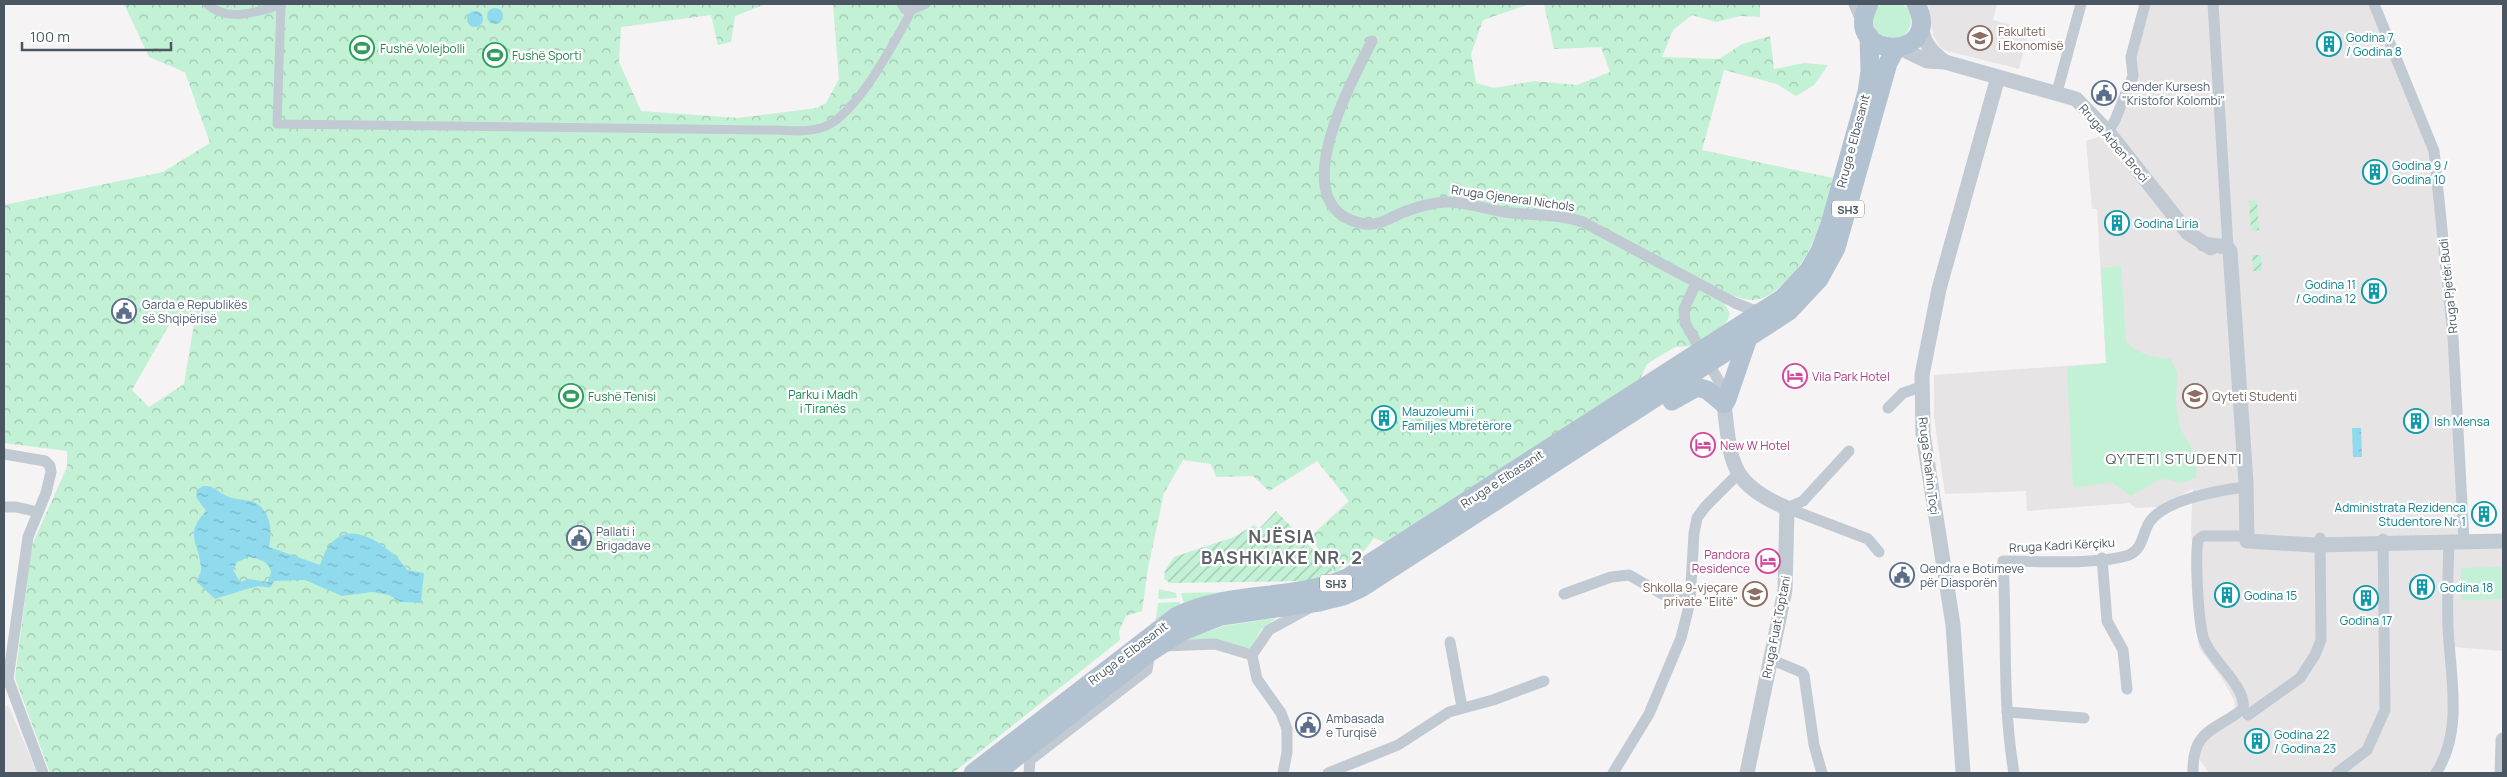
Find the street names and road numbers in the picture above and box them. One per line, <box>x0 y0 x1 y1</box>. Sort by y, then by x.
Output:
street label: Rruga e Elbasanit <box>1832 92 1874 189</box>
street label: Rruga Arben Broci <box>2075 100 2153 186</box>
street label: Rruga Gjeneral Nichols <box>1450 181 1576 215</box>
road number: SH3 <box>1832 200 1864 218</box>
street label: Rruga Pjetër Budi <box>2435 238 2461 334</box>
street label: Rruga Shahin Toçi <box>1915 416 1943 516</box>
street label: Rruga e Elbasanit <box>1457 446 1547 512</box>
street label: Rruga Kadri Kërçiku <box>2009 534 2115 556</box>
road number: SH3 <box>1320 574 1352 592</box>
street label: Rruga Fuat Toptani <box>1758 574 1794 680</box>
street label: Rruga e Elbasanit <box>1085 617 1171 689</box>

